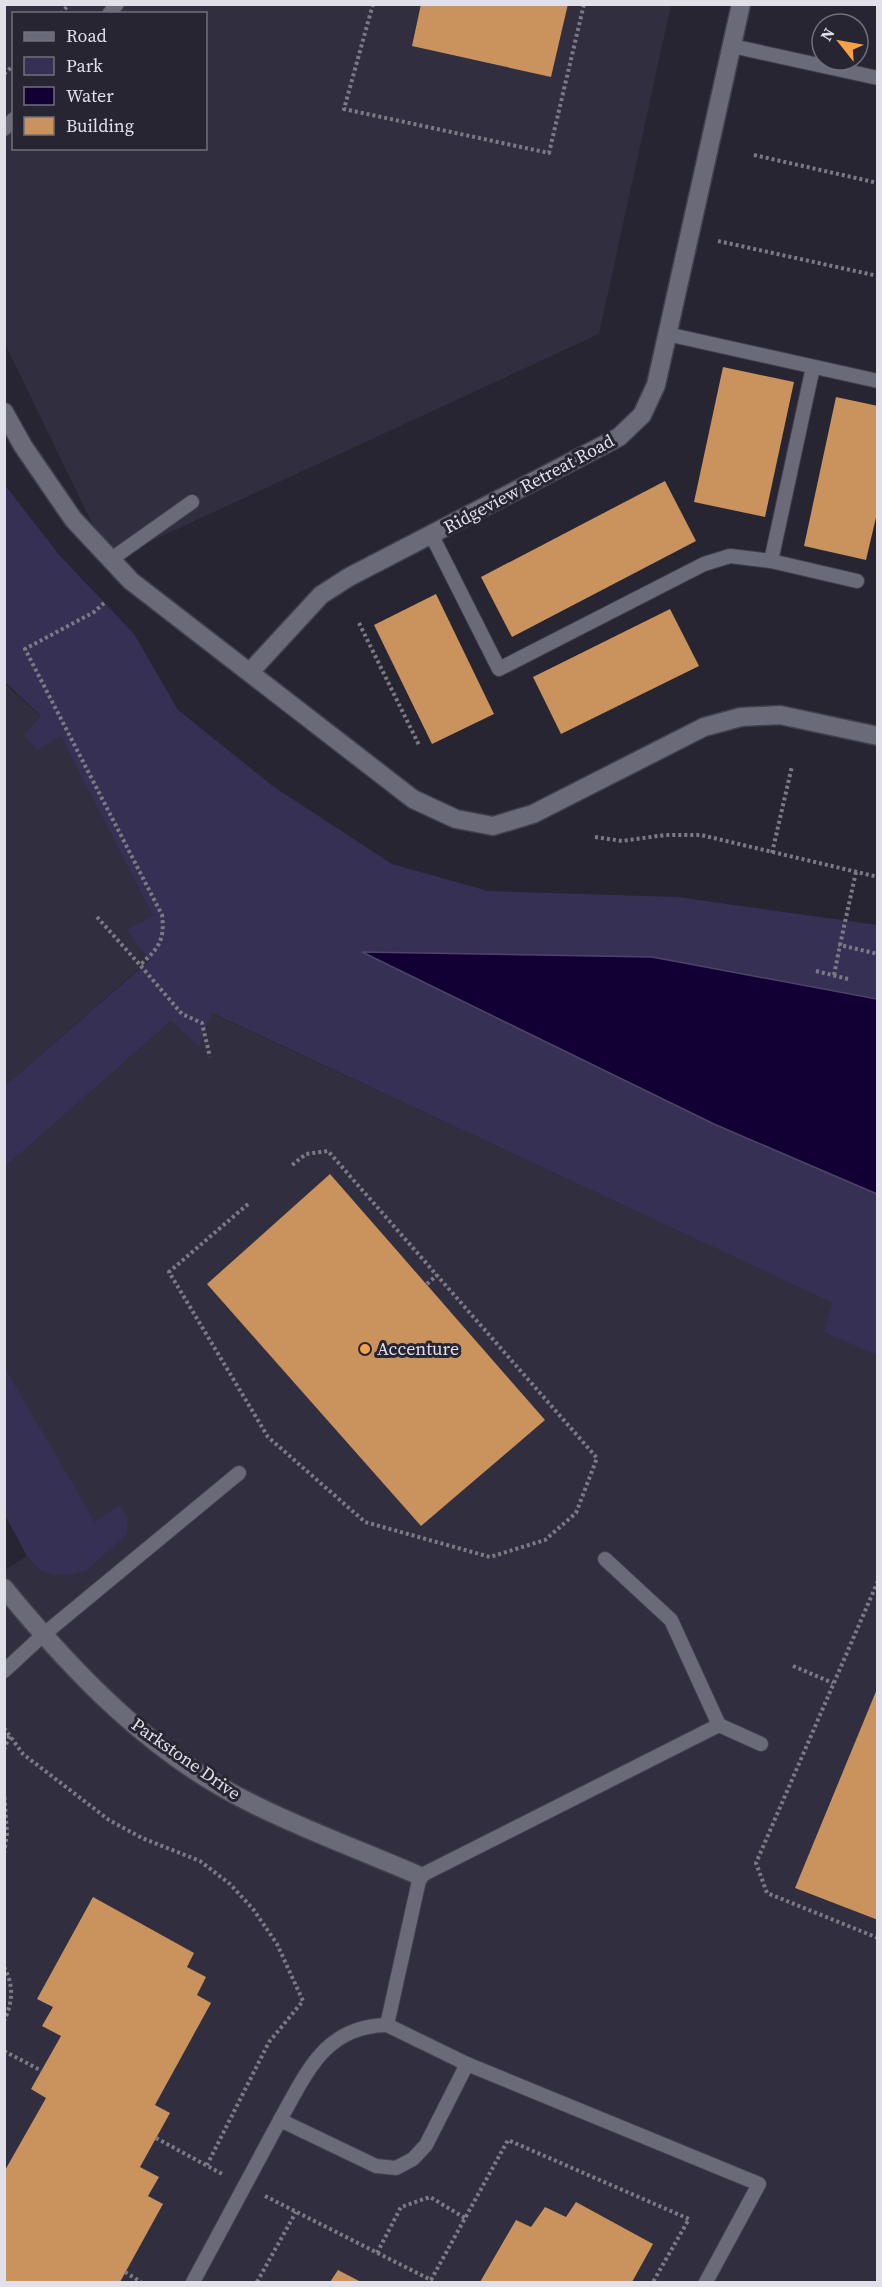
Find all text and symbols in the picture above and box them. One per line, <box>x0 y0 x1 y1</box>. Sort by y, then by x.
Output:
legend <box>12 12 207 150</box>
north arrow <box>810 12 870 72</box>
text: Road <box>66 23 107 48</box>
text: N <box>815 23 840 45</box>
text: Park <box>66 53 103 78</box>
text: Water <box>66 83 114 108</box>
text: Building <box>66 113 134 138</box>
street label: Ridgeview Retreat Road <box>439 428 618 539</box>
place label: Accenture <box>377 1336 459 1361</box>
marker: Accenture <box>358 1342 372 1356</box>
street label: Parkstone Drive <box>127 1712 246 1806</box>

